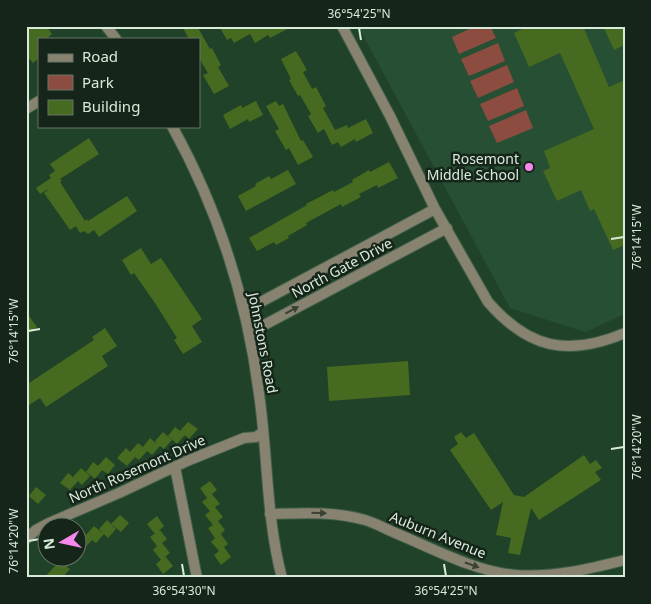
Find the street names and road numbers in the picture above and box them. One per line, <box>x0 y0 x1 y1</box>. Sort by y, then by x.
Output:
street label: North Gate Drive <box>288 233 396 302</box>
street label: Johnstons Road <box>244 289 283 395</box>
street label: North Rosemont Drive <box>66 430 208 507</box>
street label: Auburn Avenue <box>387 507 489 563</box>

